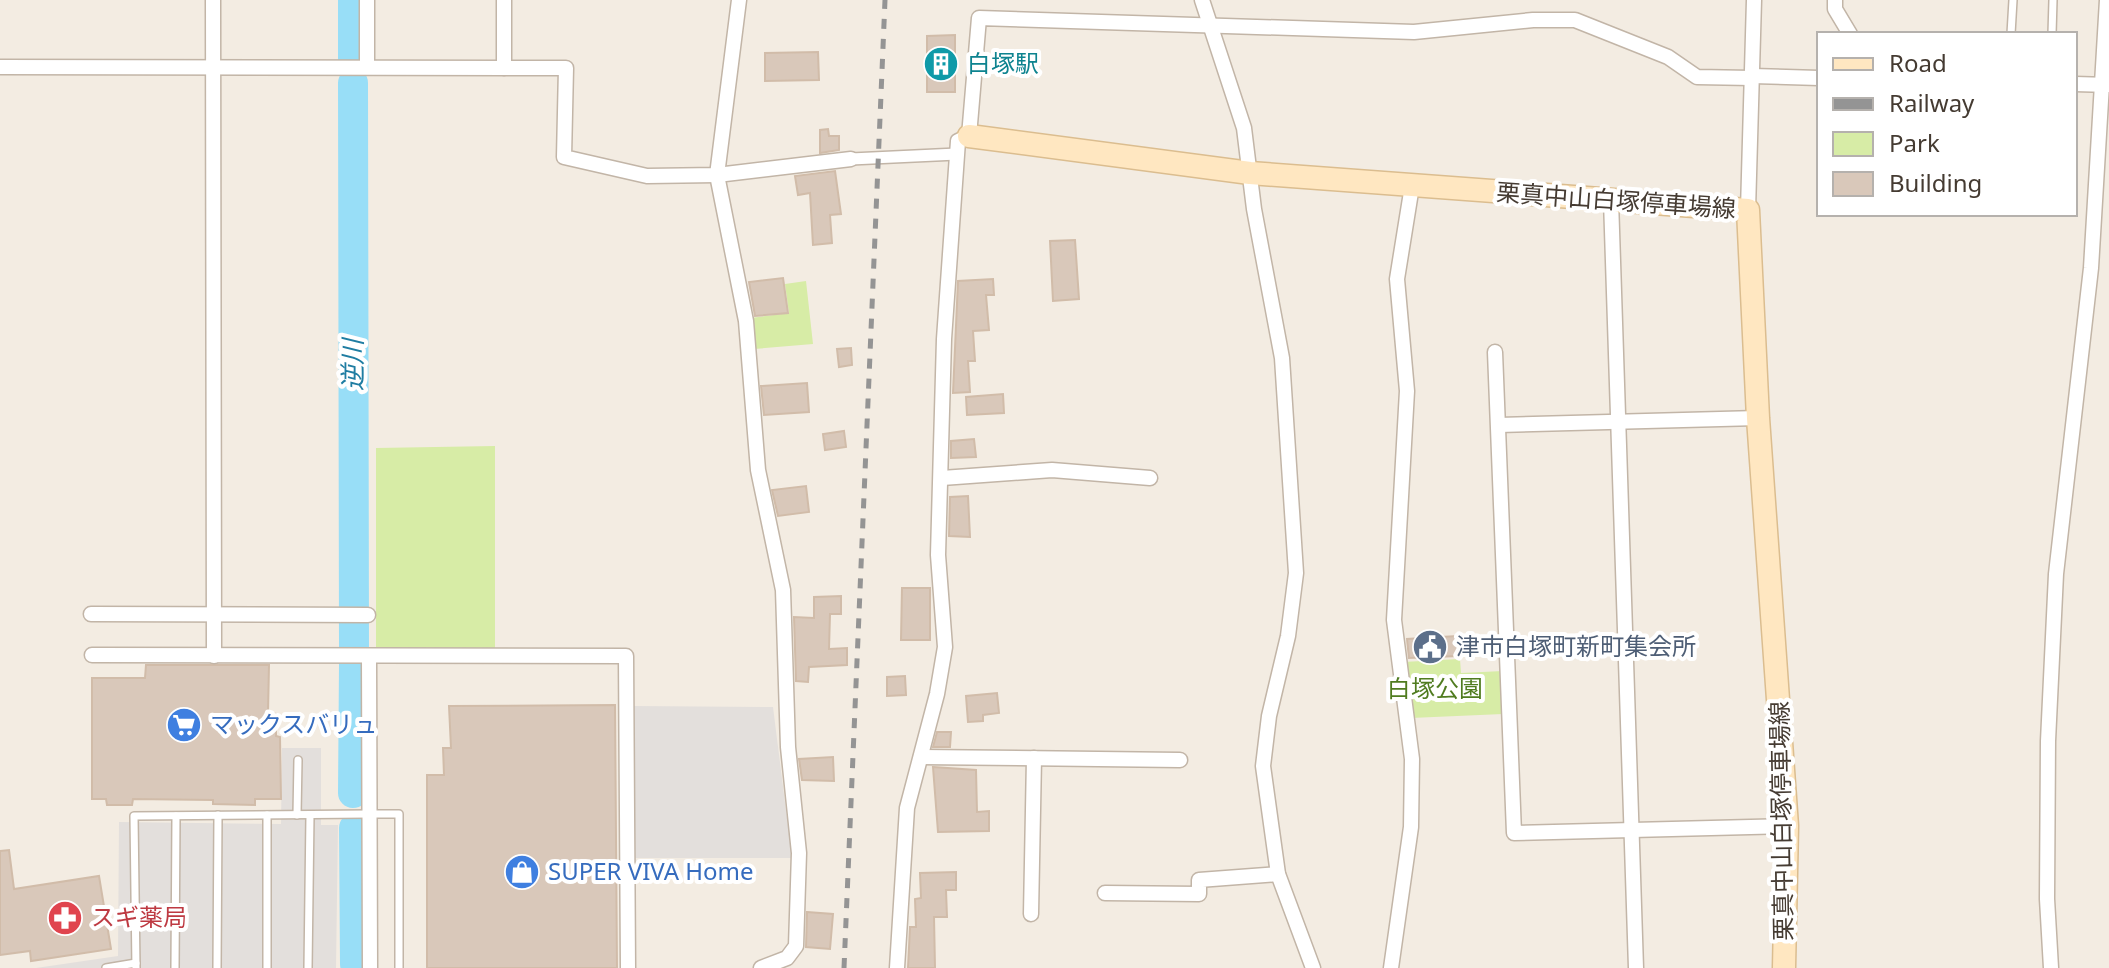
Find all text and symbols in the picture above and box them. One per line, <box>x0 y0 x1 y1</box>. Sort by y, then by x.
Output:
legend <box>1817 32 2077 216</box>
building icon: 白塚駅 <box>922 45 960 83</box>
place label: 白塚駅 <box>967 46 1039 79</box>
text: Road <box>1889 46 1947 79</box>
text: Railway <box>1889 86 1975 119</box>
text: Park <box>1889 126 1940 159</box>
text: Building <box>1889 166 1982 199</box>
street label: 栗真中山白塚停車場線 <box>1495 175 1737 224</box>
water label: 逆川 <box>334 336 370 391</box>
public building icon: 津市白塚町新町集会所 <box>1411 628 1449 666</box>
place label: 津市白塚町新町集会所 <box>1456 629 1696 662</box>
park label: 白塚公園 <box>1387 671 1483 704</box>
street label: 栗真中山白塚停車場線 <box>1762 701 1799 941</box>
supermarket icon: マックスバリュ <box>165 706 203 744</box>
place label: マックスバリュ <box>210 707 377 740</box>
shop icon: SUPER VIVA Home <box>503 853 541 891</box>
place label: SUPER VIVA Home <box>548 854 754 887</box>
pharmacy icon: スギ薬局 <box>46 899 84 937</box>
place label: スギ薬局 <box>91 900 187 933</box>

